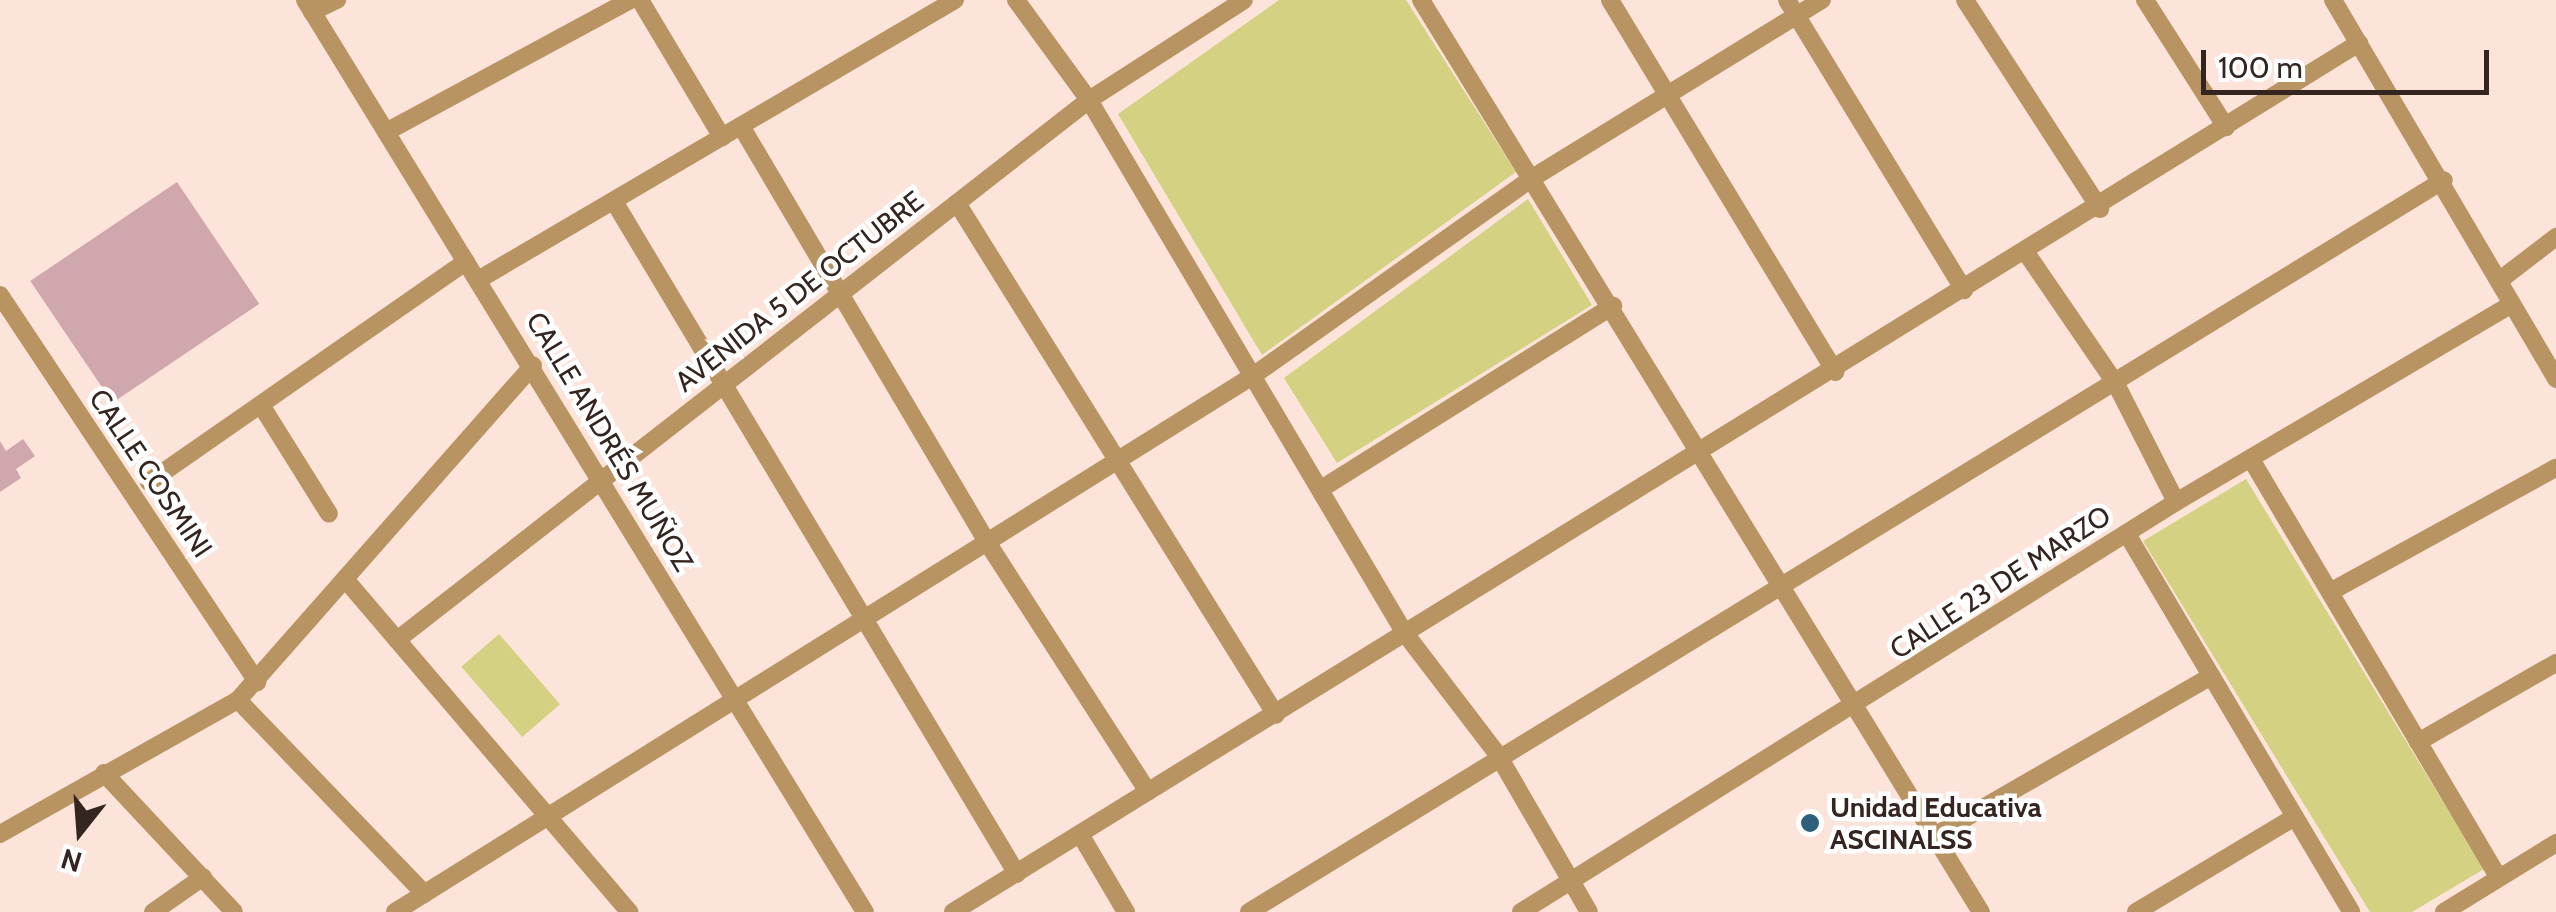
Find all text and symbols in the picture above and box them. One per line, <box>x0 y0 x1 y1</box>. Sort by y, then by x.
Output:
scale bar <box>2206 30 2494 92</box>
text: 100 m <box>2218 49 2303 86</box>
street label: AVENIDA 5 DE OCTUBRE <box>668 184 930 398</box>
street label: CALLE ANDRÉS MUÑOZ <box>519 306 701 576</box>
street label: CALLE COSMINI <box>82 382 220 564</box>
street label: CALLE 23 DE MARZO <box>1884 498 2116 666</box>
north arrow <box>30 782 130 882</box>
place label: Unidad Educativa ASCINALSS <box>1830 790 2042 856</box>
marker: Unidad Educativa ASCINALSS <box>1799 812 1821 834</box>
text: N <box>57 842 86 880</box>

